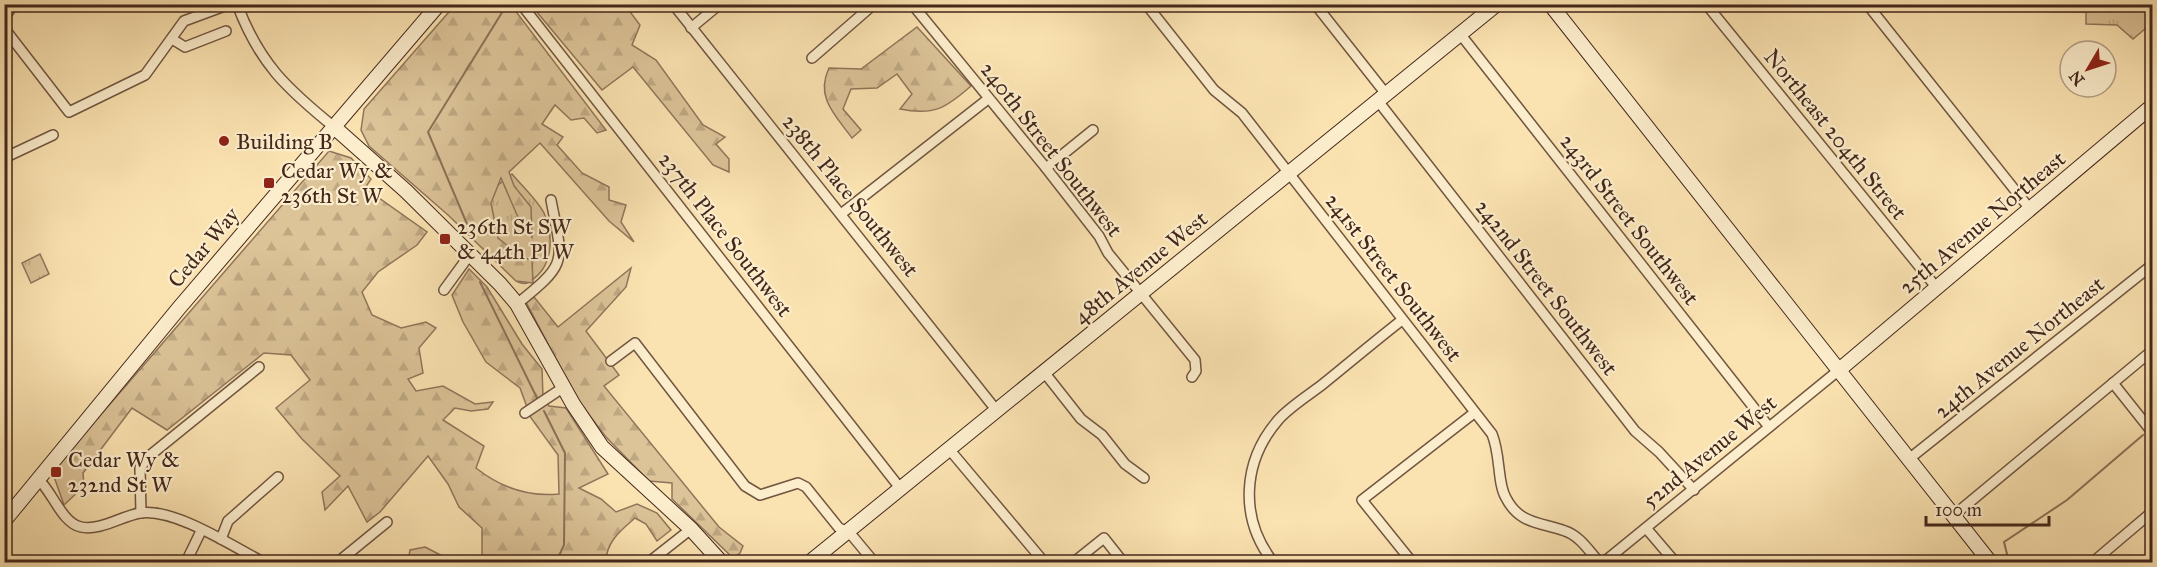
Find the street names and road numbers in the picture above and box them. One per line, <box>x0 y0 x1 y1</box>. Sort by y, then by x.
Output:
street label: Northeast 204th Street <box>1758 43 1913 225</box>
street label: 240th Street Southwest <box>975 56 1128 242</box>
street label: 238th Place Southwest <box>777 108 925 282</box>
street label: 243rd Street Southwest <box>1554 128 1705 310</box>
street label: 25th Avenue Northeast <box>1894 145 2071 300</box>
street label: 237th Place Southwest <box>653 146 798 322</box>
street label: 241st Street Southwest <box>1319 188 1468 367</box>
street label: 242nd Street Southwest <box>1470 194 1624 381</box>
street label: Cedar Way <box>162 201 245 293</box>
street label: 48th Avenue West <box>1068 205 1213 330</box>
street label: 24th Avenue Northeast <box>1929 271 2110 424</box>
street label: 52nd Avenue West <box>1637 389 1782 514</box>

